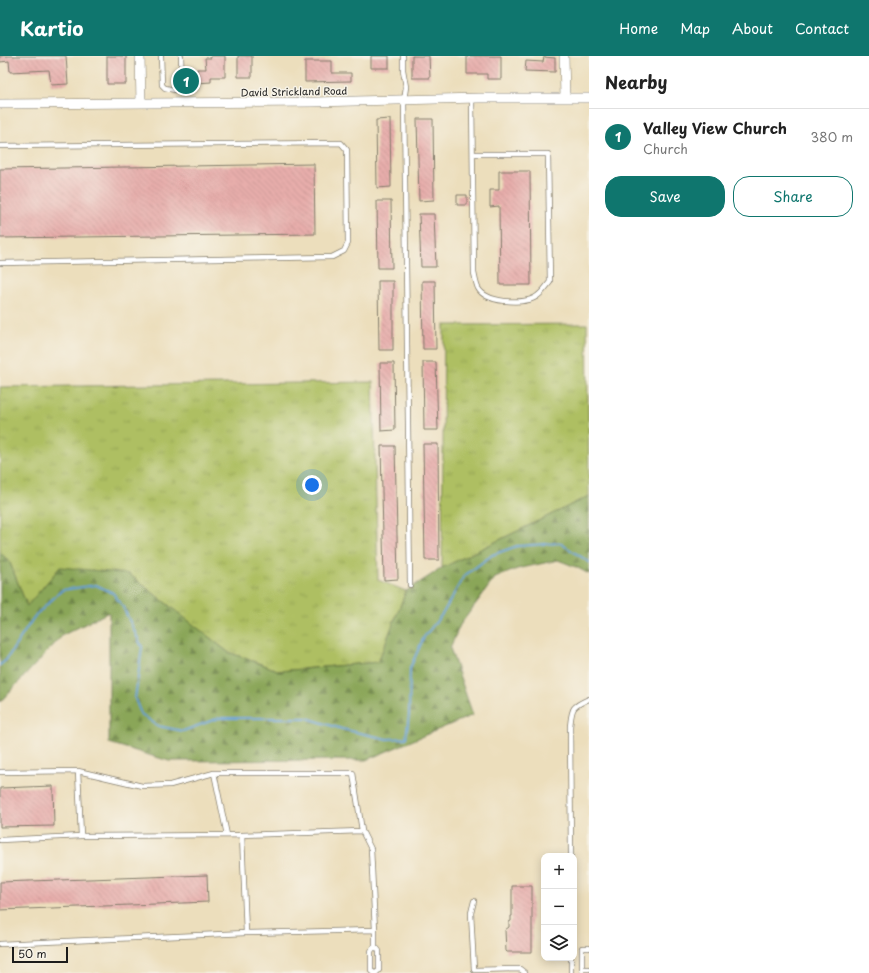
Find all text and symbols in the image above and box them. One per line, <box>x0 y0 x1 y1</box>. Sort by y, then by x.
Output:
text: Kartio <box>20 14 83 42</box>
text: Home <box>619 18 658 39</box>
text: Map <box>680 18 710 39</box>
text: About <box>732 18 773 39</box>
text: Contact <box>795 18 849 39</box>
pin: 1 <box>173 66 199 96</box>
text: Nearby <box>605 69 667 95</box>
street label: David Strickland Road <box>241 83 348 99</box>
text: Valley View Church <box>643 116 787 139</box>
text: 1 <box>615 127 621 146</box>
text: 380 m <box>810 127 853 146</box>
text: Church <box>643 139 688 158</box>
button: Save <box>605 176 725 217</box>
button: Share <box>733 176 853 217</box>
your location <box>302 475 322 495</box>
map controls <box>541 853 577 961</box>
button: + <box>541 853 577 889</box>
button: − <box>541 889 577 925</box>
button: layers <box>541 925 577 961</box>
scale bar <box>12 945 68 964</box>
text: 50 m <box>18 945 47 962</box>

